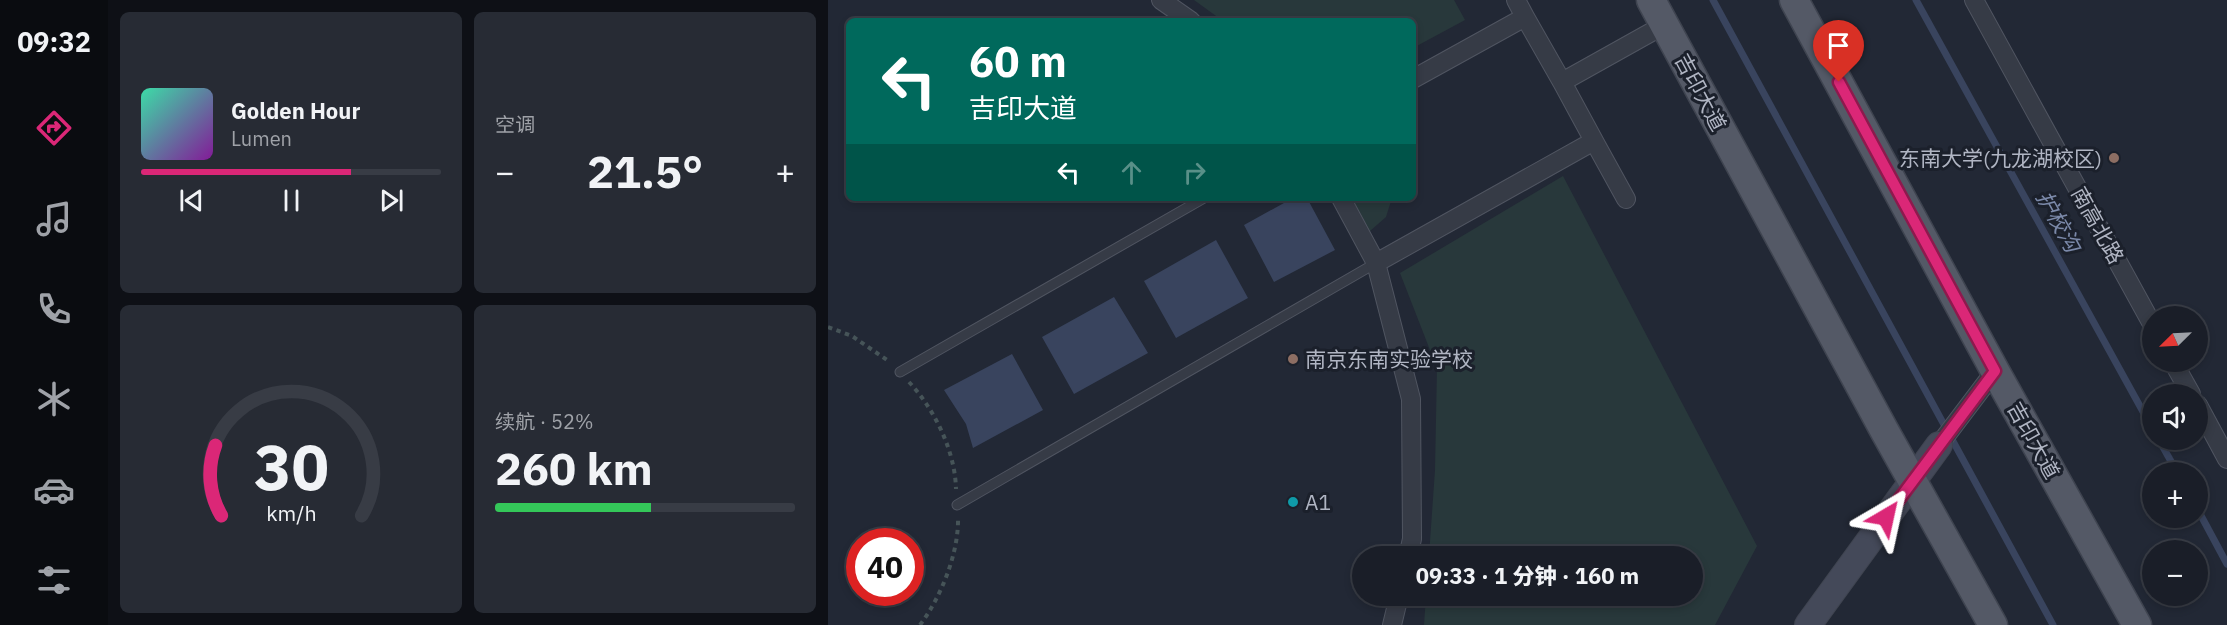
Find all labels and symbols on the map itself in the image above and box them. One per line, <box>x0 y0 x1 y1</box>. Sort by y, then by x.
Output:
pin <box>1813 20 1864 82</box>
street label: 吉印大道 <box>1669 48 1733 136</box>
place label: 东南大学(九龙湖校区) <box>1899 144 2102 172</box>
marker: 东南大学(九龙湖校区) <box>2107 151 2121 165</box>
street label: 南高北路 <box>2065 181 2131 269</box>
water label: 护校沟 <box>2030 185 2089 259</box>
north arrow <box>2142 306 2208 372</box>
place label: 南京东南实验学校 <box>1305 345 1473 373</box>
marker: 南京东南实验学校 <box>1286 352 1300 366</box>
street label: 吉印大道 <box>2001 396 2067 484</box>
position arrow <box>1854 485 1918 549</box>
place label: A1 <box>1305 488 1331 516</box>
marker: A1 <box>1286 495 1300 509</box>
speed limit sign: 40 <box>846 528 924 606</box>

